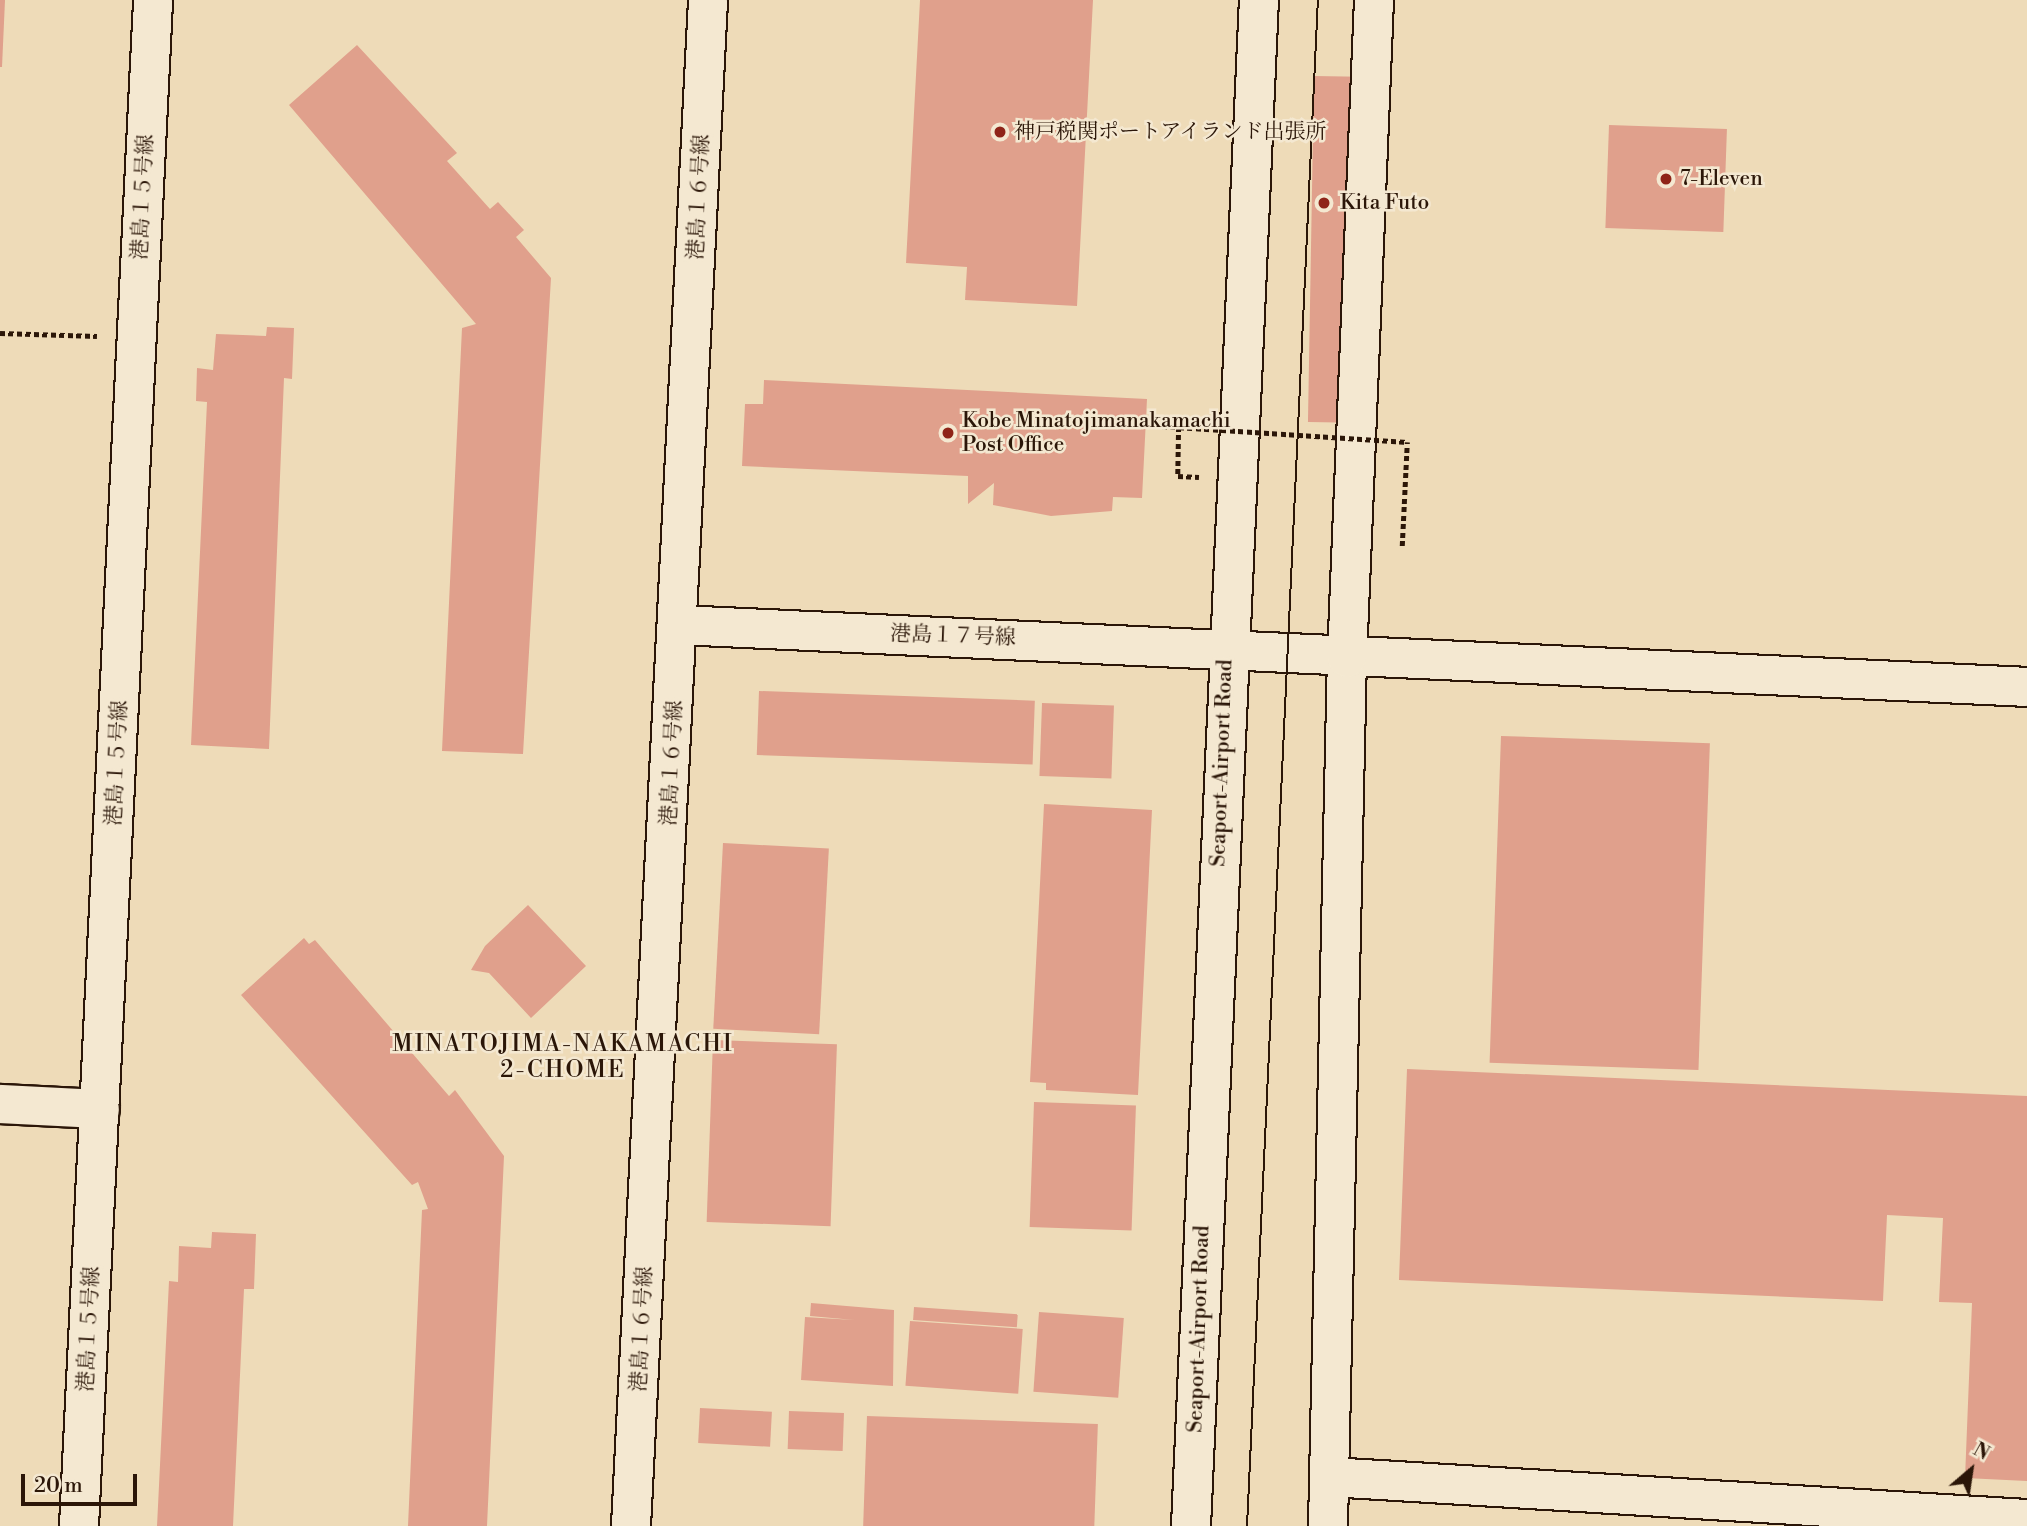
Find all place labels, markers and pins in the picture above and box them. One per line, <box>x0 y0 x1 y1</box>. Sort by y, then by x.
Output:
place label: 神戸税関ポートアイランド出張所 <box>1014 119 1329 145</box>
marker: 神戸税関ポートアイランド出張所 <box>992 124 1008 140</box>
place label: 7-Eleven <box>1680 166 1763 192</box>
marker: 7-Eleven <box>1658 171 1674 187</box>
place label: Kita Futo <box>1340 190 1429 216</box>
marker: Kita Futo <box>1314 193 1334 213</box>
place label: Kobe Minatojimanakamachi Post Office <box>962 408 1231 458</box>
marker: Kobe Minatojimanakamachi Post Office <box>940 425 956 441</box>

